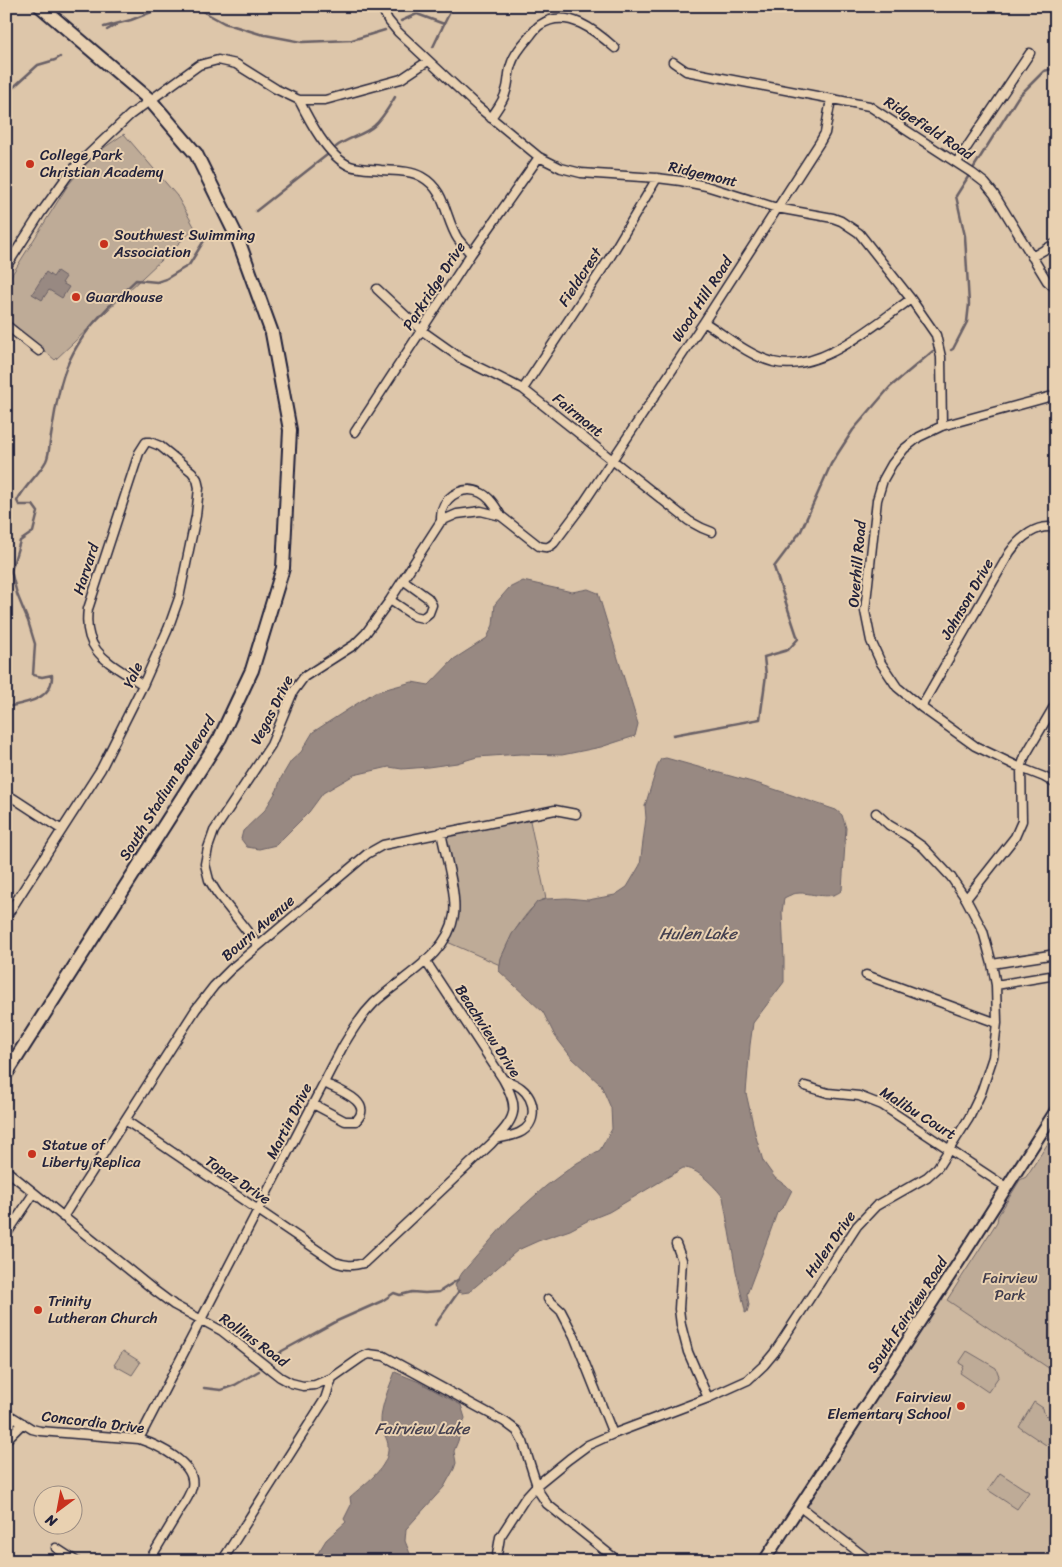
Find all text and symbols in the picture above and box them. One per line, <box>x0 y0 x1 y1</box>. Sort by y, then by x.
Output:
street label: Ridgefield Road <box>879 89 980 168</box>
place label: College Park Christian Academy <box>40 142 164 185</box>
street label: Ridgemont <box>666 153 740 195</box>
marker: College Park Christian Academy <box>24 158 36 170</box>
place label: Southwest Swimming Association <box>113 222 256 265</box>
street label: Parkridge Drive <box>395 236 473 336</box>
marker: Southwest Swimming Association <box>98 238 110 250</box>
street label: Fieldcrest <box>551 241 609 312</box>
street label: Wood Hill Road <box>664 250 740 347</box>
place label: Guardhouse <box>86 284 163 310</box>
marker: Guardhouse <box>70 291 82 303</box>
street label: Fairmont <box>547 386 610 444</box>
street label: Overhill Road <box>840 518 874 608</box>
street label: Harvard <box>65 539 107 598</box>
street label: Johnson Drive <box>933 553 1001 645</box>
street label: Yale <box>116 657 150 692</box>
street label: Vegas Drive <box>243 670 301 749</box>
street label: South Stadium Boulevard <box>112 709 223 866</box>
street label: Bourn Avenue <box>215 888 301 968</box>
water label: Hulen Lake <box>659 919 739 948</box>
street label: Beachview Drive <box>448 979 528 1083</box>
street label: Martin Drive <box>259 1078 319 1164</box>
street label: Malibu Court <box>875 1079 962 1147</box>
place label: Statue of Liberty Replica <box>42 1132 141 1175</box>
marker: Statue of Liberty Replica <box>26 1148 38 1160</box>
street label: Topaz Drive <box>200 1148 277 1212</box>
street label: Hulen Drive <box>797 1205 863 1283</box>
street label: South Fairview Road <box>860 1251 955 1378</box>
park label: Fairview Park <box>982 1265 1038 1308</box>
place label: Trinity Lutheran Church <box>48 1288 158 1331</box>
marker: Trinity Lutheran Church <box>32 1304 44 1316</box>
street label: Rollins Road <box>214 1306 295 1375</box>
place label: Fairview Elementary School <box>827 1384 952 1427</box>
marker: Fairview Elementary School <box>955 1400 967 1412</box>
street label: Concordia Drive <box>40 1403 146 1441</box>
water label: Fairview Lake <box>375 1414 472 1443</box>
north arrow <box>32 1484 82 1534</box>
text: N <box>40 1507 63 1534</box>

